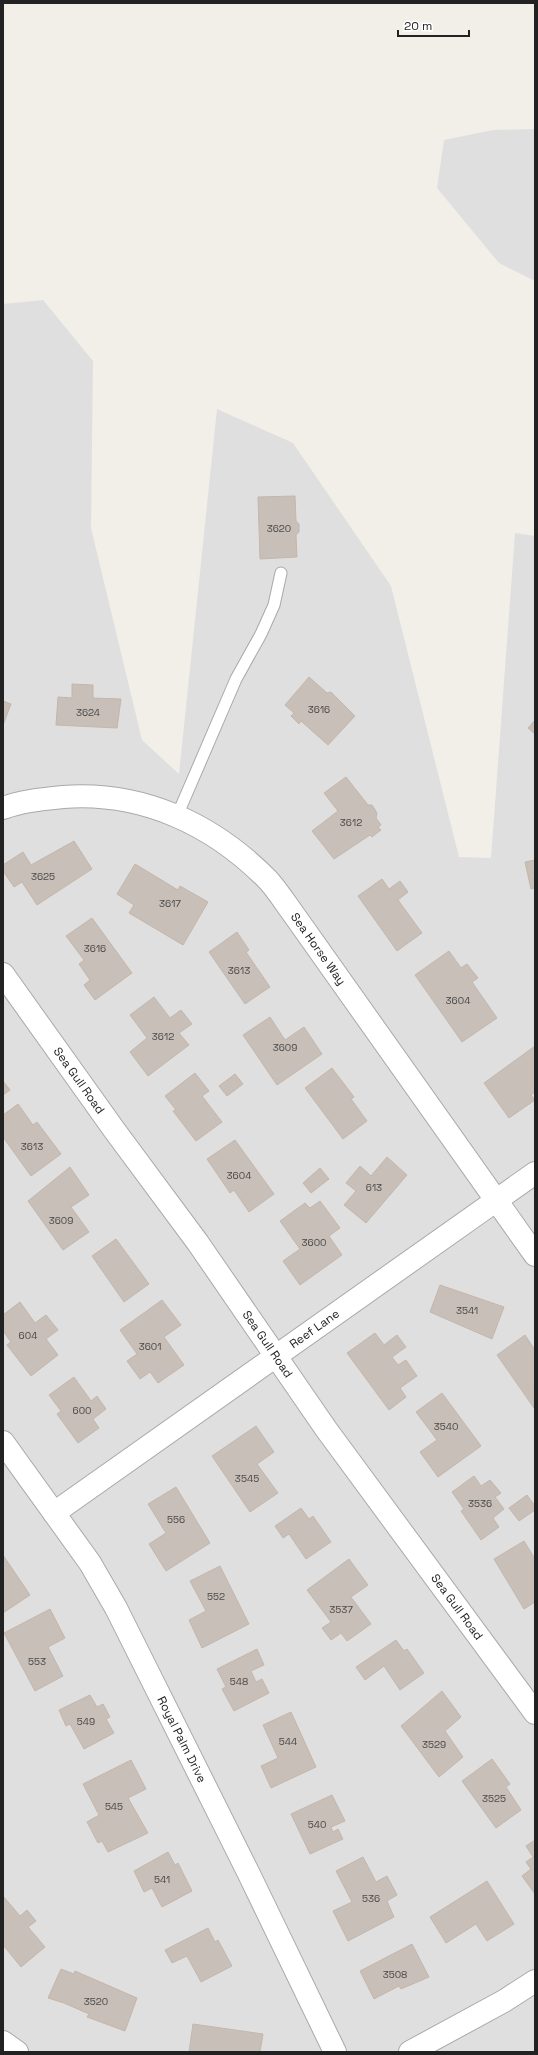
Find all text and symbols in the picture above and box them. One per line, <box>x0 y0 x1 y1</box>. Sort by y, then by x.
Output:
scale bar <box>398 12 469 38</box>
text: 20 m <box>404 18 432 34</box>
house number: 3620 <box>267 522 291 535</box>
house number: 3616 <box>308 703 330 716</box>
house number: 3624 <box>76 706 100 719</box>
house number: 3612 <box>340 816 362 829</box>
house number: 3625 <box>31 870 55 883</box>
house number: 3617 <box>159 897 181 910</box>
street label: Sea Horse Way <box>287 910 349 988</box>
house number: 3616 <box>84 942 106 955</box>
house number: 3613 <box>228 964 250 977</box>
house number: 3604 <box>446 994 470 1007</box>
house number: 3612 <box>152 1030 174 1043</box>
house number: 3609 <box>273 1041 297 1054</box>
street label: Sea Gull Road <box>50 1044 108 1117</box>
house number: 3613 <box>21 1140 43 1153</box>
house number: 3604 <box>227 1169 251 1182</box>
house number: 613 <box>366 1181 382 1194</box>
house number: 3609 <box>49 1214 73 1227</box>
house number: 3600 <box>302 1236 326 1249</box>
house number: 3541 <box>456 1304 478 1317</box>
street label: Reef Lane <box>286 1306 343 1352</box>
street label: Sea Gull Road <box>239 1307 296 1381</box>
house number: 604 <box>19 1329 37 1342</box>
house number: 3601 <box>139 1340 161 1353</box>
house number: 600 <box>73 1404 91 1417</box>
house number: 3540 <box>434 1420 458 1433</box>
house number: 3545 <box>235 1472 259 1485</box>
house number: 3536 <box>468 1497 492 1510</box>
house number: 556 <box>167 1513 185 1526</box>
street label: Sea Gull Road <box>427 1571 487 1643</box>
house number: 552 <box>207 1590 225 1603</box>
house number: 3537 <box>329 1603 353 1616</box>
house number: 553 <box>28 1655 46 1668</box>
house number: 548 <box>230 1675 248 1688</box>
street label: Royal Palm Drive <box>153 1694 210 1785</box>
house number: 549 <box>77 1715 95 1728</box>
house number: 544 <box>279 1735 297 1748</box>
house number: 3529 <box>422 1738 446 1751</box>
house number: 3525 <box>482 1792 506 1805</box>
house number: 545 <box>105 1800 123 1813</box>
house number: 540 <box>308 1818 326 1831</box>
house number: 541 <box>154 1873 170 1886</box>
house number: 536 <box>362 1892 380 1905</box>
house number: 3508 <box>383 1968 407 1981</box>
house number: 3520 <box>84 1995 108 2008</box>

